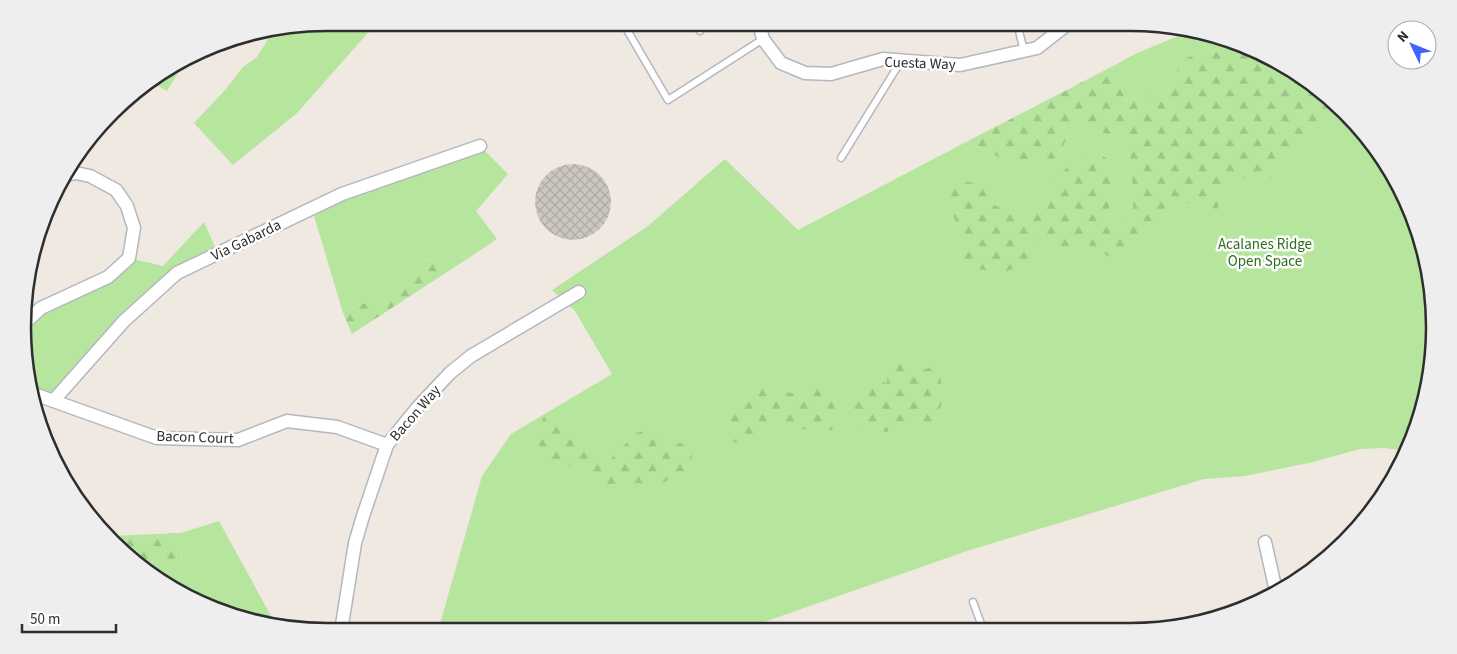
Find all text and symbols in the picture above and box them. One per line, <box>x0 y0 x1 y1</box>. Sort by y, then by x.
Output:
north arrow <box>1387 20 1437 70</box>
text: N <box>1393 27 1414 47</box>
street label: Cuesta Way <box>884 52 956 75</box>
street label: Via Gabarda <box>208 214 285 266</box>
park label: Acalanes Ridge Open Space <box>1218 234 1312 272</box>
street label: Bacon Way <box>385 381 446 446</box>
street label: Bacon Court <box>156 426 234 449</box>
scale bar <box>22 602 116 634</box>
text: 50 m <box>30 609 60 630</box>

